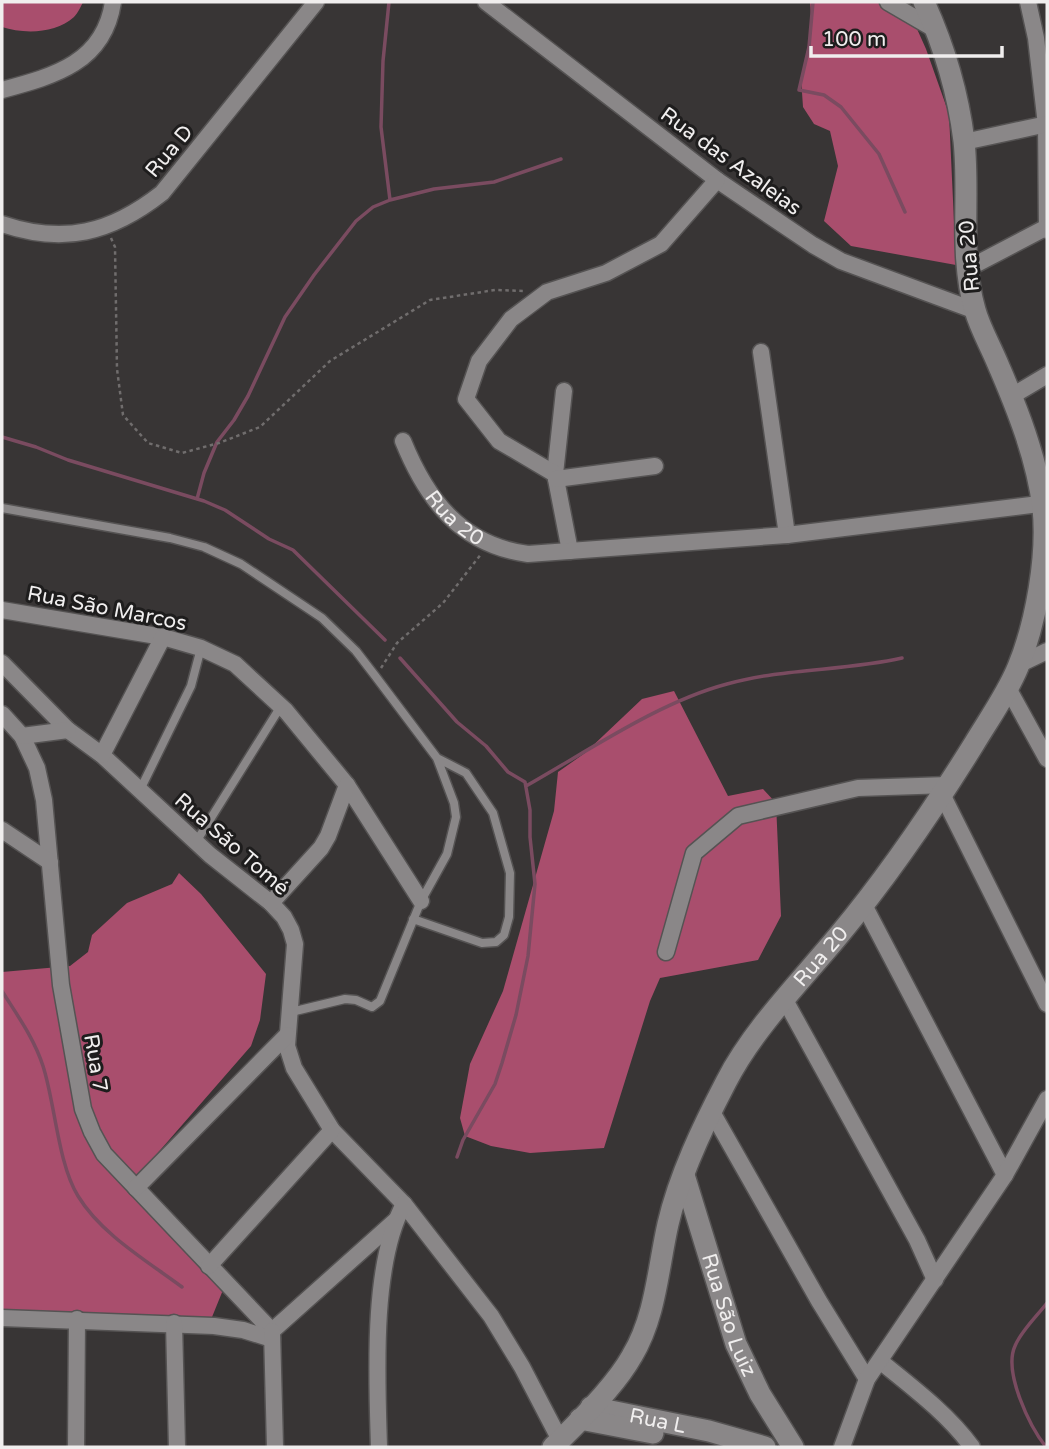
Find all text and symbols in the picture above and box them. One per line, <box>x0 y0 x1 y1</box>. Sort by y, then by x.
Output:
scale bar <box>811 14 1002 58</box>
text: 100 m <box>822 27 886 52</box>
street label: Rua das Azaleias <box>656 102 806 221</box>
street label: Rua D <box>140 120 198 183</box>
street label: Rua 20 <box>954 219 985 293</box>
street label: Rua 20 <box>419 486 488 552</box>
street label: Rua São Marcos <box>25 581 189 636</box>
street label: Rua São Tomé <box>169 788 294 901</box>
street label: Rua 20 <box>788 921 854 992</box>
street label: Rua 7 <box>78 1032 113 1094</box>
street label: Rua São Luiz <box>696 1250 762 1381</box>
street label: Rua L <box>627 1403 688 1439</box>

